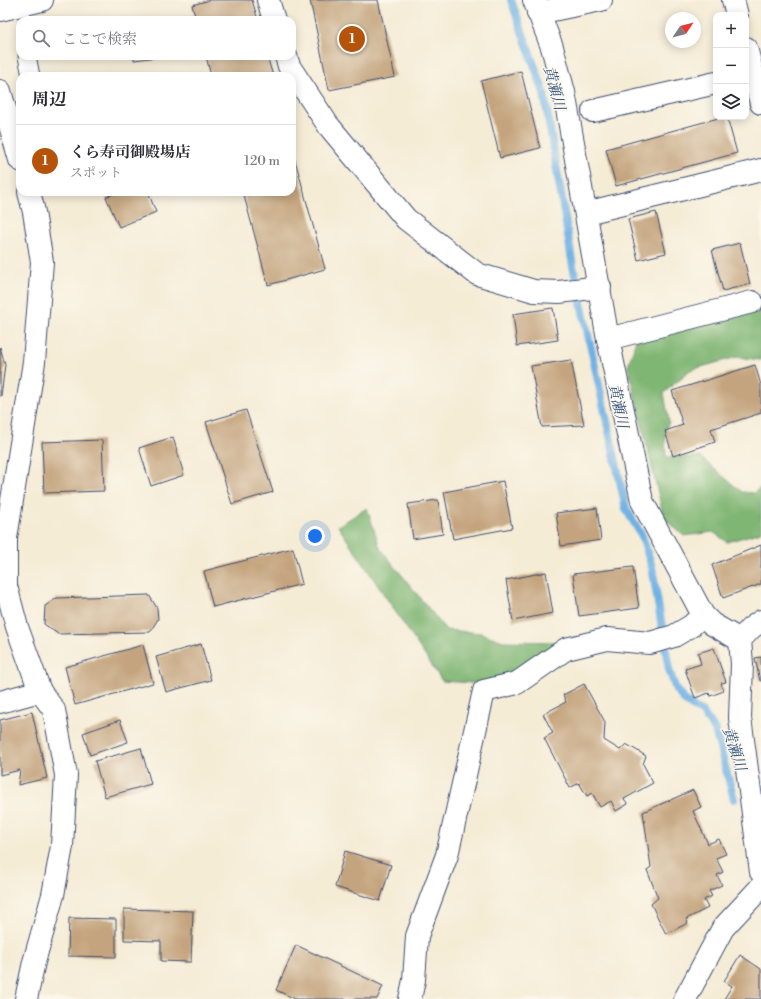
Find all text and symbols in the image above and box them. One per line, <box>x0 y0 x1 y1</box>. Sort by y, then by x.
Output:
north arrow <box>665 12 701 48</box>
map controls <box>713 12 749 120</box>
button: + <box>713 12 749 48</box>
search box <box>16 16 296 60</box>
pin: 1 <box>339 24 365 54</box>
icon: search <box>30 27 52 49</box>
text: ここで検索 <box>62 30 137 49</box>
button: − <box>713 48 749 84</box>
water label: 黄瀬川 <box>539 64 570 114</box>
button: layers <box>713 84 749 120</box>
text: 周辺 <box>32 89 66 111</box>
text: くら寿司御殿場店 <box>70 143 190 162</box>
text: 1 <box>42 153 48 169</box>
text: 120 m <box>244 153 280 169</box>
text: スポット <box>70 165 122 181</box>
water label: 黄瀬川 <box>604 382 632 432</box>
your location <box>305 526 325 546</box>
water label: 黄瀬川 <box>718 725 751 775</box>

